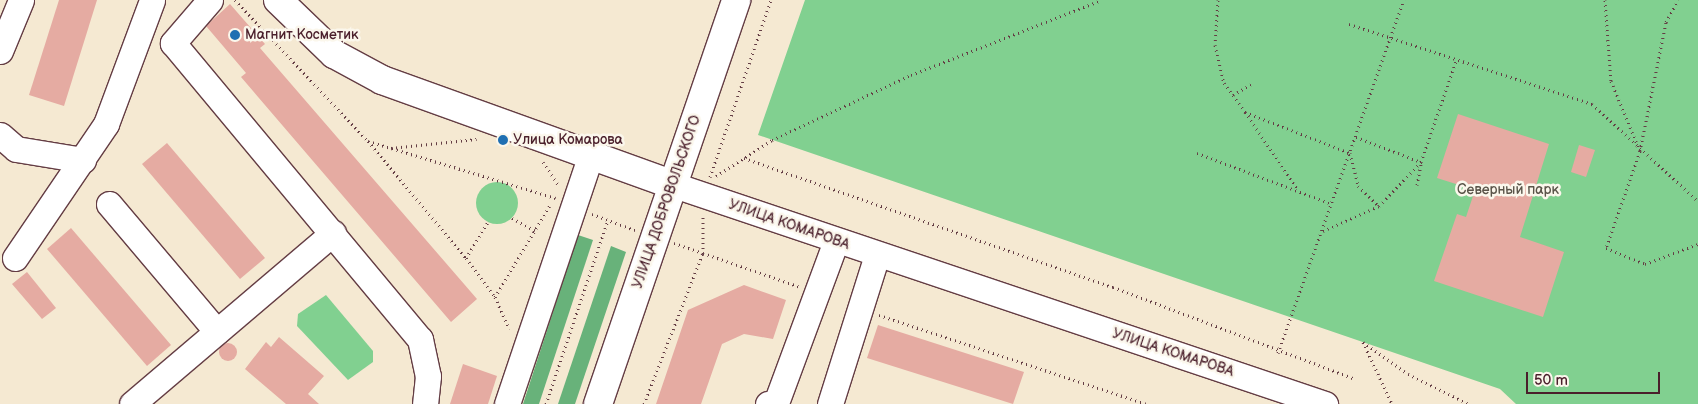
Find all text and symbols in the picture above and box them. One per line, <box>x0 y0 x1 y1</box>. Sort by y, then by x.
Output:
place label: Магнит Косметик <box>245 27 358 43</box>
marker: Магнит Косметик <box>229 29 241 41</box>
street label: УЛИЦА ДОБРОВОЛЬСКОГО <box>629 113 705 291</box>
place label: Улица Комарова <box>513 132 623 148</box>
marker: Улица Комарова <box>497 134 509 146</box>
park label: Северный парк <box>1457 182 1559 198</box>
street label: УЛИЦА КОМАРОВА <box>726 196 852 254</box>
street label: УЛИЦА КОМАРОВА <box>1110 325 1236 381</box>
scale bar <box>1528 362 1662 394</box>
text: 50 m <box>1534 371 1568 390</box>

